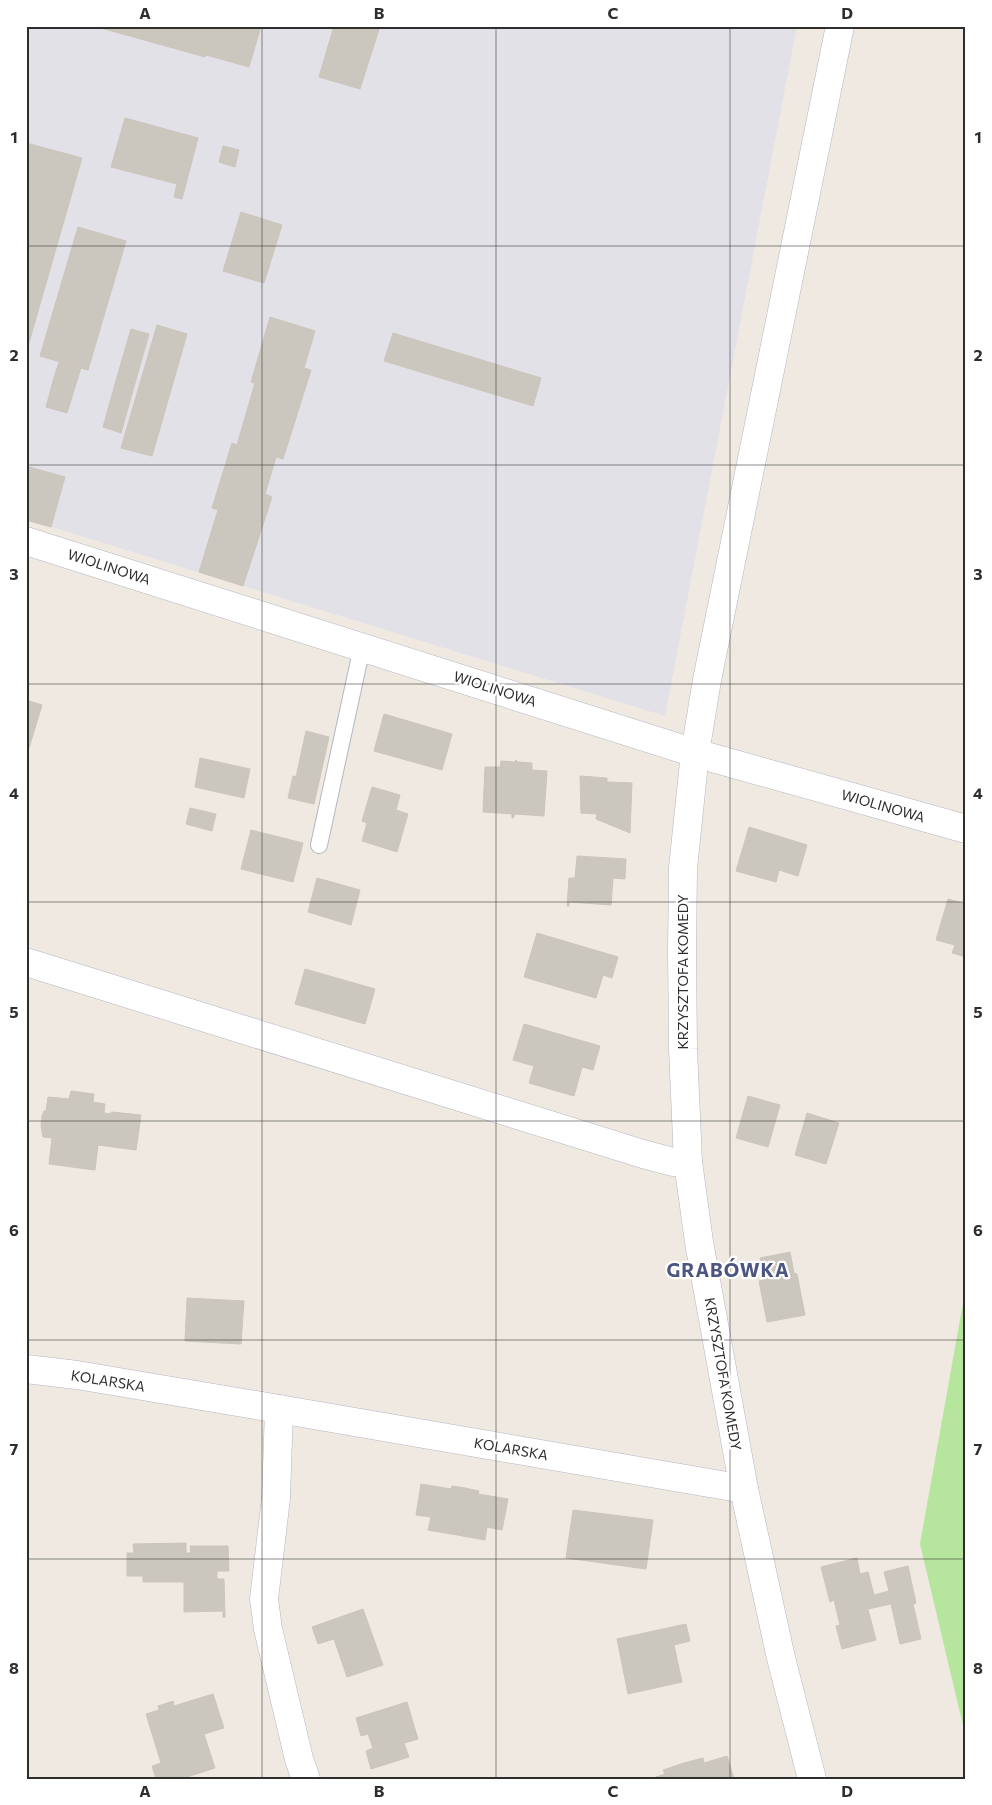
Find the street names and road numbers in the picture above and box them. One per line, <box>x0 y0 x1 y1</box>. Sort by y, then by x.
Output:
street label: WIOLINOWA <box>66 545 153 588</box>
street label: WIOLINOWA <box>452 667 539 710</box>
street label: WIOLINOWA <box>839 785 927 826</box>
street label: KRZYSZTOFA KOMEDY <box>674 894 691 1050</box>
street label: KRZYSZTOFA KOMEDY <box>702 1296 745 1452</box>
street label: KOLARSKA <box>70 1366 147 1395</box>
street label: KOLARSKA <box>473 1434 550 1463</box>

